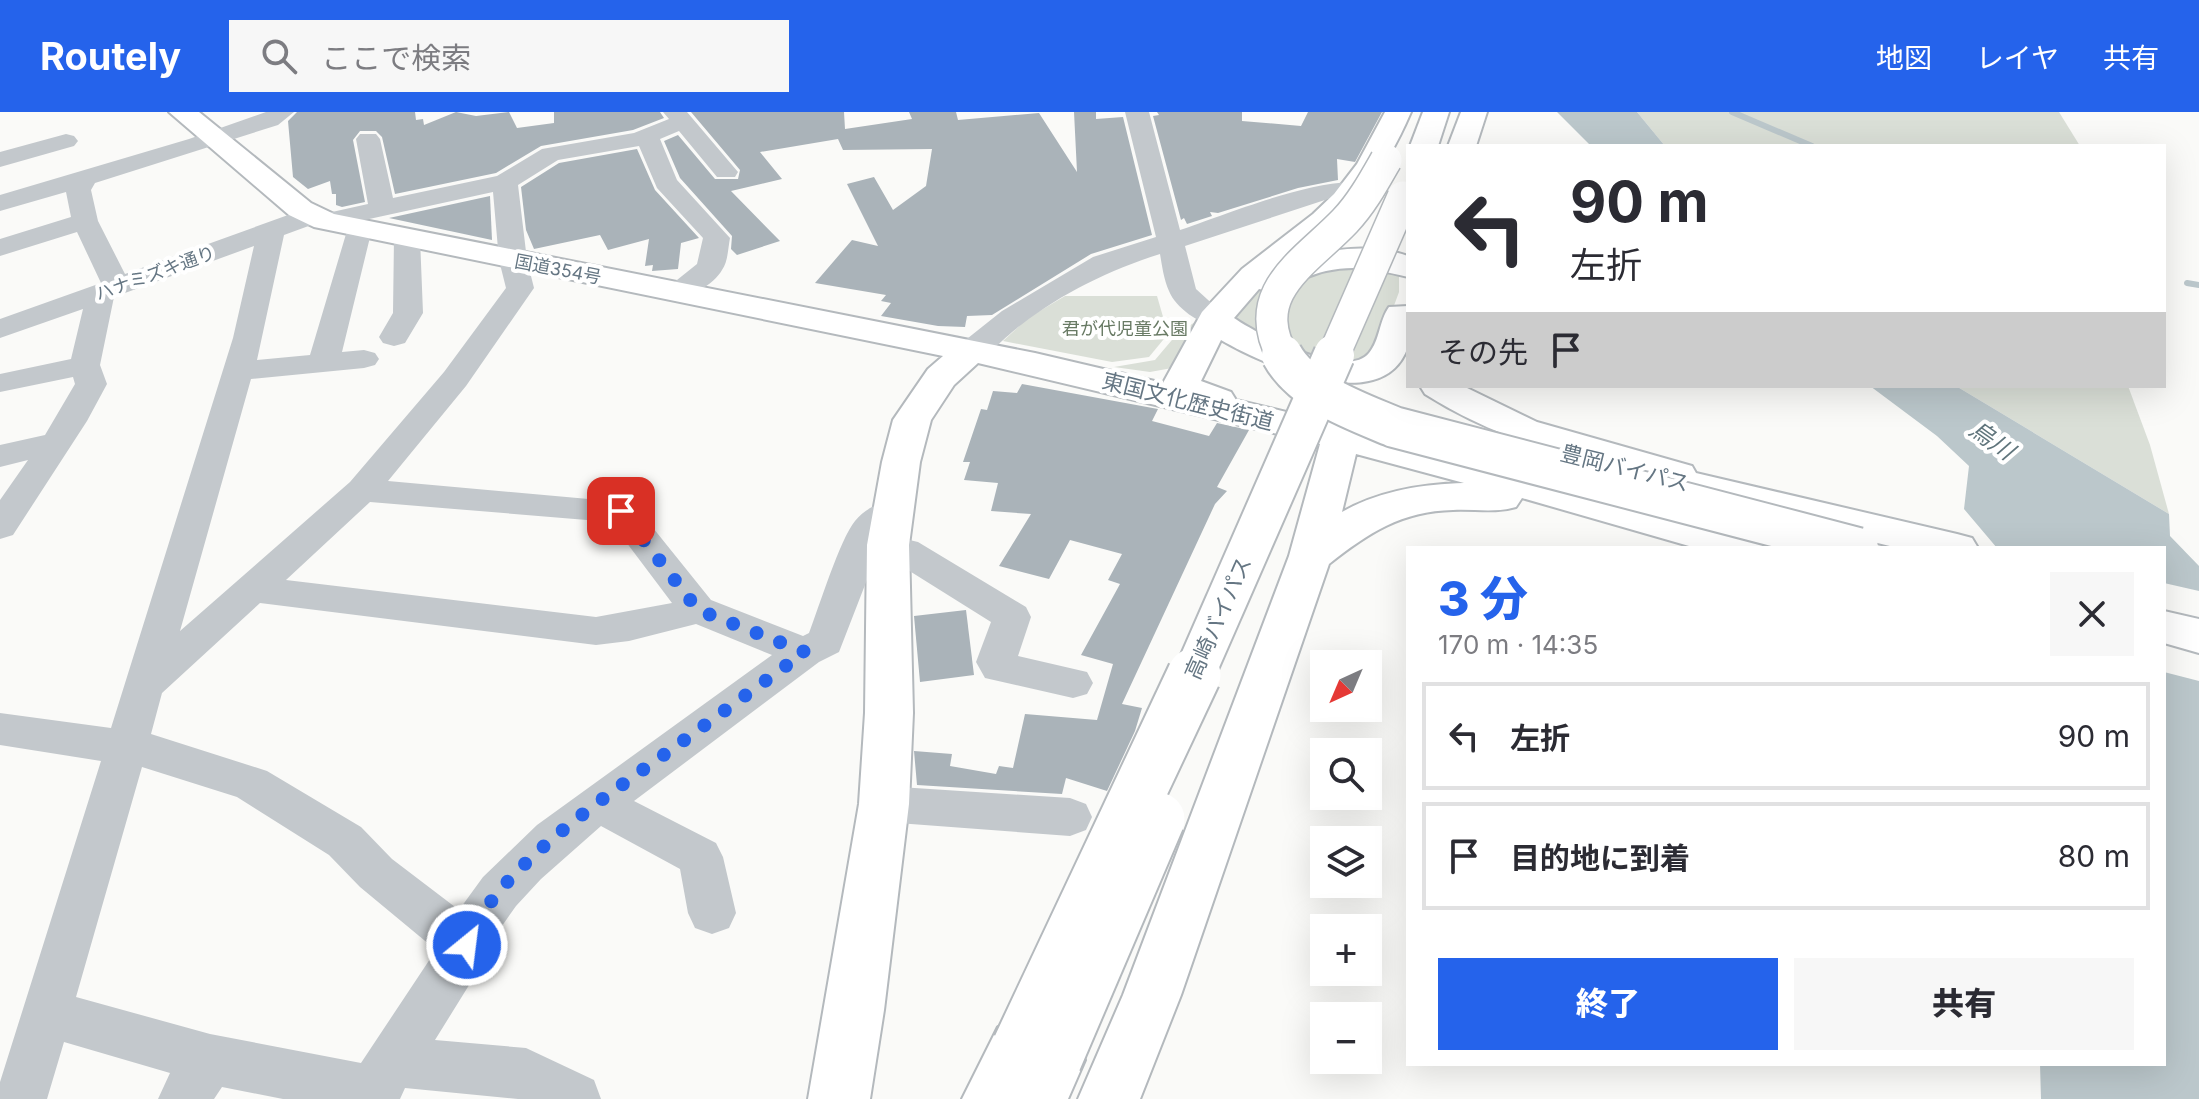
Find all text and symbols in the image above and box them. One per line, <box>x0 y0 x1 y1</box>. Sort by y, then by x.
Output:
search box <box>229 20 789 92</box>
text: Routely <box>40 33 181 79</box>
icon: search <box>257 34 301 78</box>
text: ここで検索 <box>321 40 471 76</box>
text: 地図 <box>1876 41 1932 75</box>
text: レイヤ <box>1976 41 2059 75</box>
text: 共有 <box>2103 41 2159 75</box>
text: 90 m <box>1570 168 1709 236</box>
icon: left <box>1438 176 1542 280</box>
street label: ハナミズキ通り <box>92 242 218 304</box>
text: 左折 <box>1570 243 1642 287</box>
street label: 国道354号 <box>513 250 603 288</box>
park label: 君が代児童公園 <box>1062 318 1188 339</box>
icon: arrive <box>1544 328 1588 372</box>
text: その先 <box>1438 334 1528 370</box>
street label: 東国文化歴史街道 <box>1099 367 1277 435</box>
water label: 烏川 <box>1964 414 2022 467</box>
street label: 豊岡バイパス <box>1558 439 1692 497</box>
pin <box>587 477 655 545</box>
icon: arrive <box>599 489 643 533</box>
street label: 高崎バイパス <box>1179 553 1257 683</box>
text: 3 分 <box>1438 569 1528 628</box>
button: close <box>2050 572 2134 656</box>
text: 170 m · 14:35 <box>1438 629 1598 660</box>
north arrow <box>1310 650 1382 722</box>
map controls <box>1310 650 1382 1074</box>
icon: left <box>1442 714 1486 758</box>
text: 90 m <box>2058 718 2130 754</box>
text: 左折 <box>1510 720 1570 756</box>
button: search <box>1310 738 1382 810</box>
button: layers <box>1310 826 1382 898</box>
icon: arrive <box>1442 834 1486 878</box>
text: 80 m <box>2058 838 2130 874</box>
text: 目的地に到着 <box>1510 840 1690 876</box>
position arrow <box>425 903 509 987</box>
button: + <box>1310 914 1382 986</box>
button: 終了 <box>1438 958 1778 1050</box>
button: 共有 <box>1794 958 2134 1050</box>
button: − <box>1310 1002 1382 1074</box>

